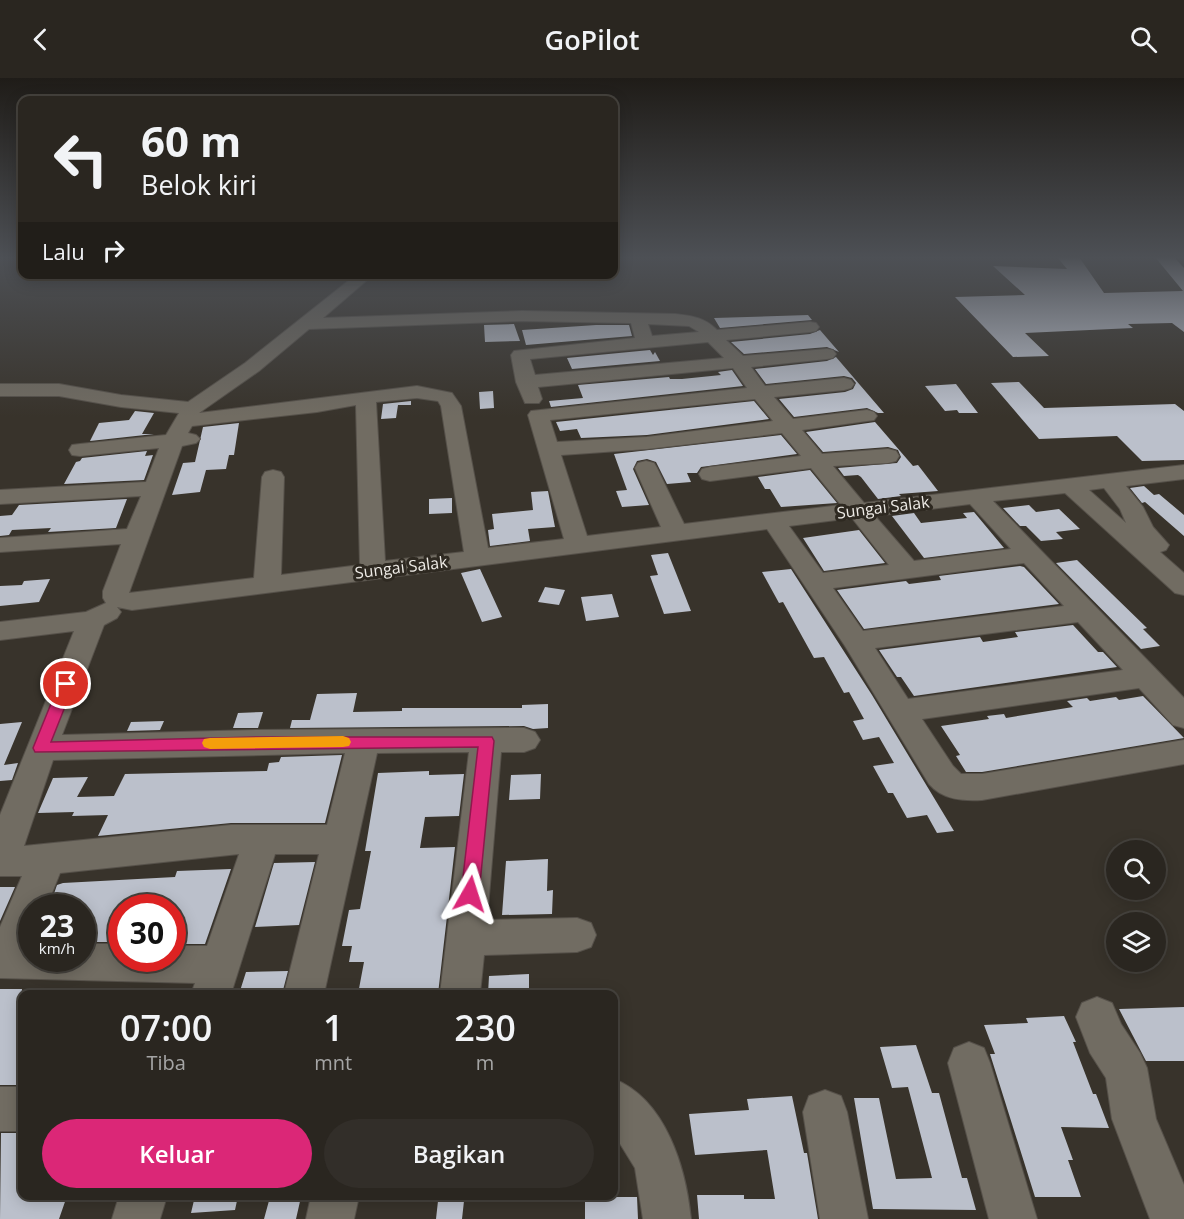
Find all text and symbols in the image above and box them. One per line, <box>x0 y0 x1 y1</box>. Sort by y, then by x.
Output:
text: GoPilot <box>545 21 639 58</box>
icon: back <box>24 23 57 56</box>
icon: search <box>1127 23 1160 56</box>
text: 60 m <box>141 112 241 169</box>
icon: left <box>42 120 120 198</box>
text: Belok kiri <box>141 166 257 203</box>
icon: right <box>97 234 130 267</box>
text: Lalu <box>42 236 85 266</box>
street label: Sungai Salak <box>835 490 931 524</box>
street label: Sungai Salak <box>353 550 449 584</box>
pin <box>40 658 91 709</box>
icon: arrive <box>49 667 82 700</box>
map controls <box>1106 840 1166 972</box>
button: search <box>1106 840 1166 900</box>
position arrow <box>438 862 502 926</box>
speed limit sign: 30 <box>108 894 186 972</box>
text: 23 <box>40 905 74 946</box>
button: layers <box>1106 912 1166 972</box>
text: km/h <box>39 938 75 958</box>
text: 07:00 <box>120 1003 212 1052</box>
text: 1 <box>323 1003 343 1052</box>
text: 230 <box>454 1003 516 1052</box>
text: Tiba <box>146 1049 186 1076</box>
text: mnt <box>314 1049 352 1076</box>
text: m <box>476 1049 494 1076</box>
button: Keluar <box>42 1119 312 1188</box>
button: Bagikan <box>324 1119 594 1188</box>

